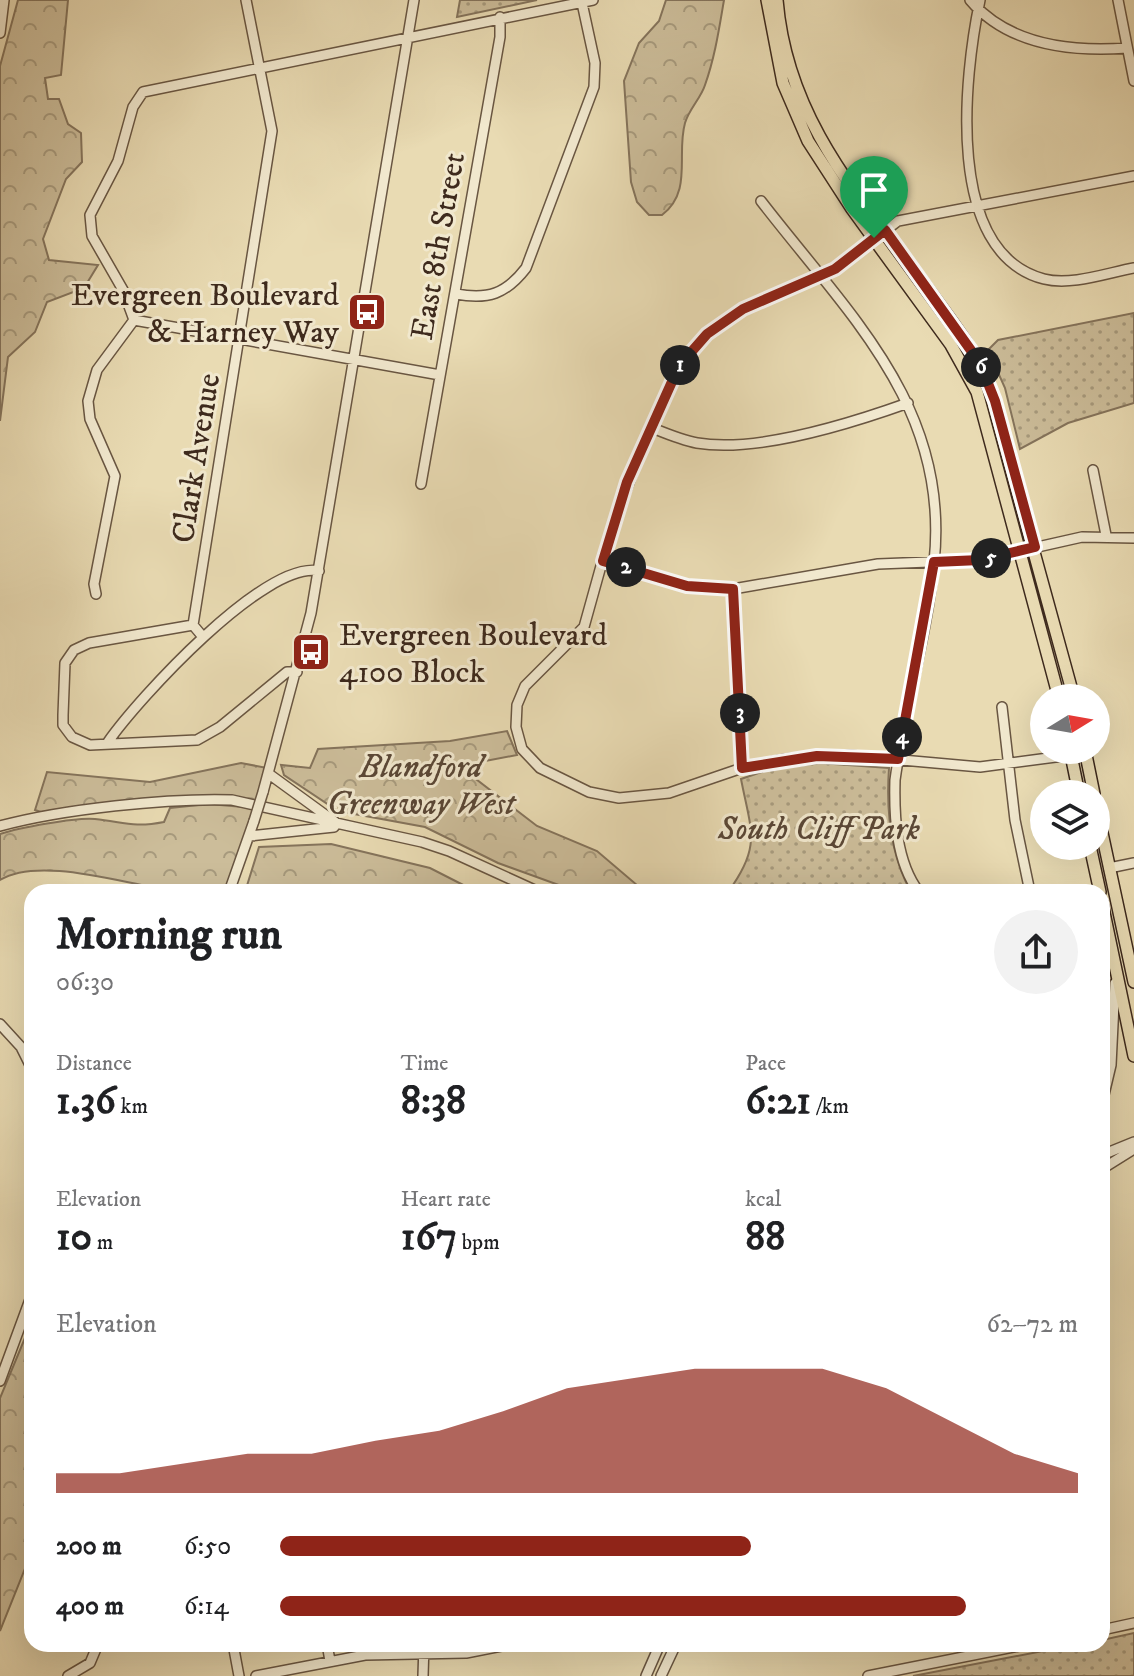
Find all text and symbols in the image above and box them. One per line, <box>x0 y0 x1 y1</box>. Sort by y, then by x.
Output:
street label: East 8th Street <box>403 149 475 343</box>
pin <box>840 156 908 238</box>
icon: arrive <box>852 168 896 212</box>
place label: Evergreen Boulevard & Harney Way <box>71 276 340 353</box>
bus stop icon: Evergreen Boulevard & Harney Way <box>346 291 388 333</box>
pin: 1 <box>660 345 700 385</box>
pin: 6 <box>961 347 1001 387</box>
text: 1 <box>676 351 684 378</box>
text: 6 <box>975 353 987 380</box>
street label: Clark Avenue <box>164 371 230 546</box>
pin: 5 <box>971 538 1011 578</box>
text: 5 <box>986 544 996 571</box>
pin: 2 <box>606 547 646 587</box>
text: 2 <box>621 553 631 580</box>
place label: Evergreen Boulevard 4100 Block <box>339 616 607 693</box>
bus stop icon: Evergreen Boulevard 4100 Block <box>290 631 332 673</box>
north arrow <box>1030 684 1110 764</box>
map controls <box>1030 684 1110 860</box>
pin: 3 <box>720 693 760 733</box>
text: 3 <box>736 699 744 726</box>
pin: 4 <box>882 717 922 757</box>
text: 4 <box>896 723 908 750</box>
park label: Blandford Greenway West <box>327 748 517 825</box>
button: layers <box>1030 780 1110 860</box>
park label: South Cliff Park <box>717 810 921 850</box>
text: Morning run <box>56 908 282 963</box>
button: share <box>994 910 1078 994</box>
text: 06:30 <box>56 966 114 999</box>
text: Distance <box>56 1050 132 1077</box>
text: Time <box>401 1050 448 1077</box>
text: Pace <box>745 1050 786 1077</box>
text: 1.36 <box>56 1077 116 1127</box>
text: 8:38 <box>401 1077 466 1127</box>
text: 6:21 <box>745 1077 811 1127</box>
text: km <box>116 1093 148 1120</box>
text: /km <box>811 1093 849 1120</box>
text: Elevation <box>56 1186 141 1213</box>
text: Heart rate <box>401 1186 491 1213</box>
text: kcal <box>745 1186 781 1213</box>
text: 10 <box>56 1213 92 1263</box>
text: 167 <box>401 1213 457 1263</box>
text: 88 <box>745 1213 785 1263</box>
text: m <box>92 1229 113 1256</box>
text: bpm <box>457 1229 500 1256</box>
text: Elevation <box>56 1308 157 1341</box>
text: 62–72 m <box>986 1308 1078 1341</box>
text: 200 m <box>56 1530 122 1563</box>
text: 6:50 <box>184 1530 231 1563</box>
text: 400 m <box>56 1590 124 1623</box>
text: 6:14 <box>184 1590 229 1623</box>

